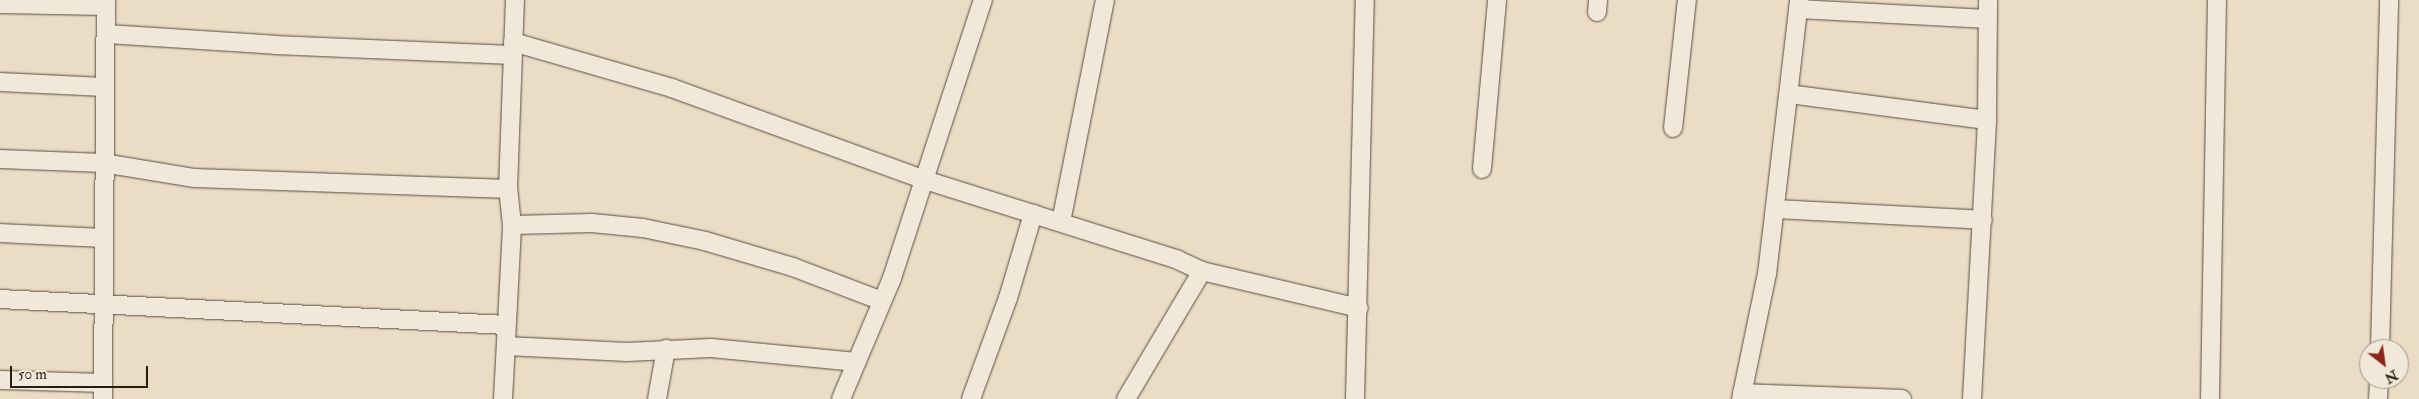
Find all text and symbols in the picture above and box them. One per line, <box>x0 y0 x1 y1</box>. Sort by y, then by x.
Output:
north arrow <box>2359 339 2409 389</box>
scale bar <box>12 356 150 388</box>
text: 50 m <box>18 365 47 384</box>
text: N <box>2382 366 2401 387</box>

